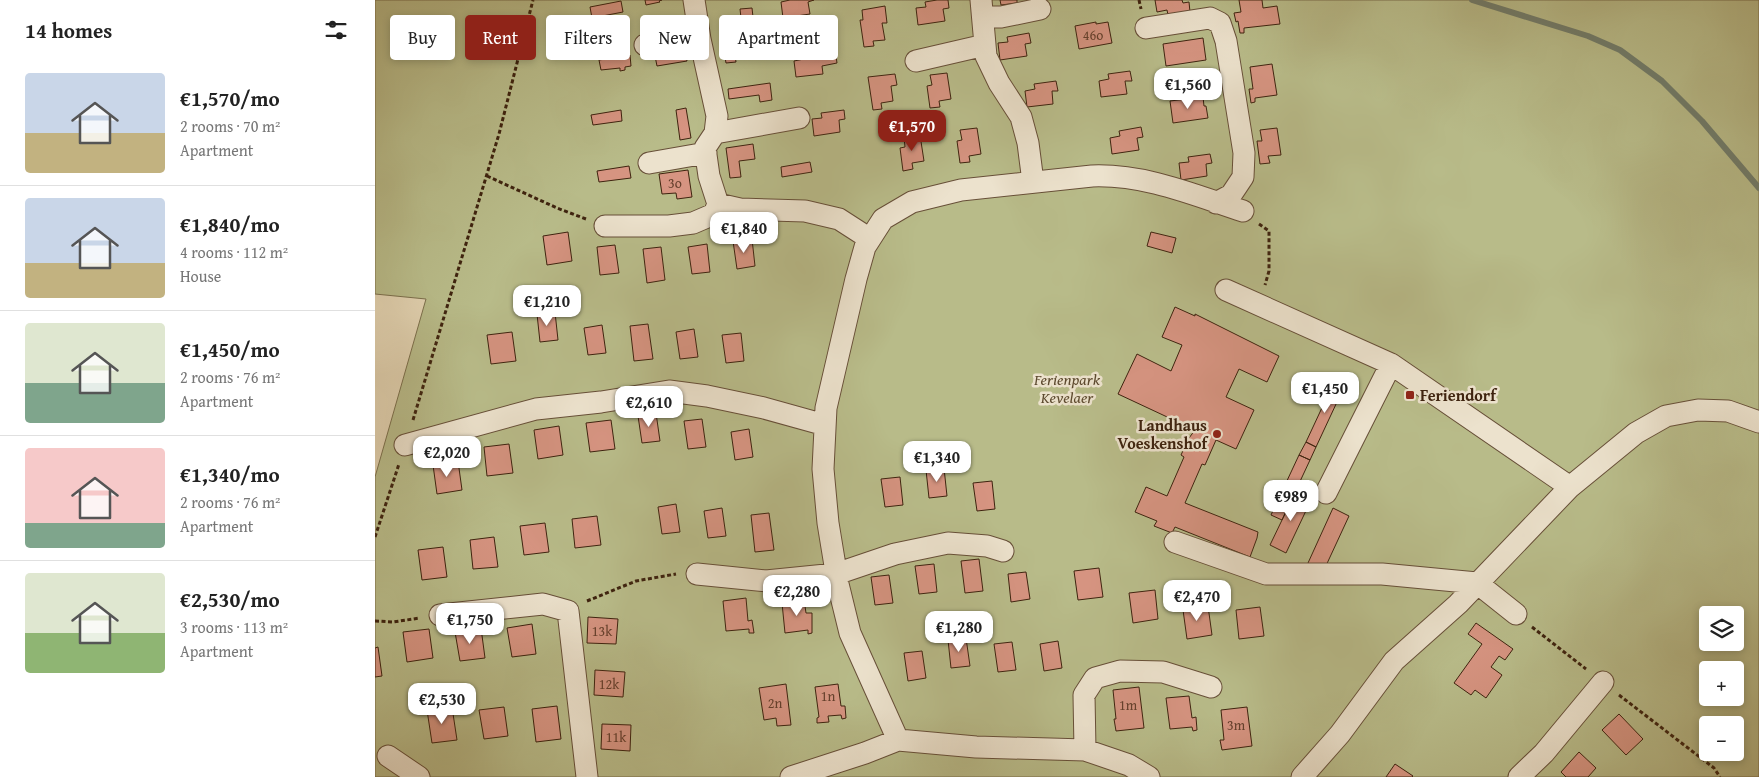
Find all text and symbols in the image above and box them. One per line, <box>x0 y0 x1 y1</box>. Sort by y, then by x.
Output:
text: 14 homes <box>25 15 112 46</box>
chip: Buy <box>390 15 455 60</box>
chip: Rent <box>465 15 536 60</box>
chip: Filters <box>546 15 630 60</box>
chip: New <box>640 15 709 60</box>
chip: Apartment <box>719 15 838 60</box>
icon: filters <box>322 16 350 44</box>
house number: 46o <box>1083 25 1103 45</box>
pin: €1,560 <box>1147 68 1229 110</box>
text: €1,560 <box>1165 72 1211 96</box>
text: €1,570/mo <box>180 83 280 114</box>
icon: home <box>65 93 125 153</box>
pin: €1,570 <box>871 110 953 152</box>
text: 2 rooms · 70 m² <box>180 114 280 138</box>
text: €1,570 <box>889 114 935 138</box>
text: Apartment <box>180 138 253 162</box>
house number: 3o <box>668 173 682 193</box>
text: €1,840/mo <box>180 209 280 240</box>
pin: €1,840 <box>703 212 785 254</box>
text: €1,840 <box>721 216 767 240</box>
icon: home <box>65 218 125 278</box>
text: 4 rooms · 112 m² <box>180 240 288 264</box>
text: House <box>180 264 221 288</box>
pin: €1,210 <box>506 284 588 327</box>
text: €1,210 <box>524 289 570 313</box>
text: €1,450/mo <box>180 334 280 365</box>
icon: home <box>65 343 125 403</box>
text: 2 rooms · 76 m² <box>180 365 280 389</box>
park label: Ferienpark Kevelaer <box>1033 367 1101 409</box>
pin: €1,450 <box>1284 372 1366 414</box>
text: €1,450 <box>1302 376 1348 400</box>
place label: Feriendorf <box>1420 383 1498 407</box>
pin: €2,610 <box>608 386 690 428</box>
text: Apartment <box>180 389 253 413</box>
marker: Feriendorf <box>1404 389 1416 401</box>
text: €2,610 <box>626 390 672 414</box>
place label: Landhaus Voeskenshof <box>1117 413 1209 455</box>
marker: Landhaus Voeskenshof <box>1211 428 1223 440</box>
pin: €2,020 <box>406 436 488 478</box>
text: €2,020 <box>424 440 470 464</box>
pin: €1,340 <box>896 440 978 483</box>
text: €1,340 <box>914 445 960 469</box>
text: €1,340/mo <box>180 459 280 490</box>
icon: home <box>65 468 125 528</box>
pin: €989 <box>1261 480 1321 522</box>
text: €989 <box>1274 484 1308 508</box>
text: 2 rooms · 76 m² <box>180 490 280 514</box>
text: Apartment <box>180 514 253 538</box>
pin: €2,280 <box>756 574 838 617</box>
text: €2,280 <box>774 579 820 603</box>
pin: €2,470 <box>1156 580 1238 622</box>
text: €2,530/mo <box>180 584 280 615</box>
text: €2,470 <box>1174 584 1220 608</box>
icon: home <box>65 593 125 653</box>
pin: €1,750 <box>429 602 511 645</box>
map controls <box>1699 606 1744 761</box>
button: layers <box>1699 606 1744 651</box>
text: €1,750 <box>447 607 493 631</box>
pin: €1,280 <box>918 610 1000 653</box>
text: 3 rooms · 113 m² <box>180 615 288 639</box>
text: €1,280 <box>936 615 982 639</box>
house number: 13k <box>592 621 613 641</box>
text: Apartment <box>180 639 253 663</box>
button: + <box>1699 661 1744 706</box>
house number: 12k <box>599 674 620 694</box>
pin: €2,530 <box>401 682 483 725</box>
house number: 1n <box>821 686 835 706</box>
text: €2,530 <box>419 687 465 711</box>
house number: 2n <box>768 693 782 713</box>
house number: 1m <box>1119 695 1138 715</box>
house number: 3m <box>1227 715 1246 735</box>
button: − <box>1699 716 1744 761</box>
house number: 11k <box>606 727 627 747</box>

